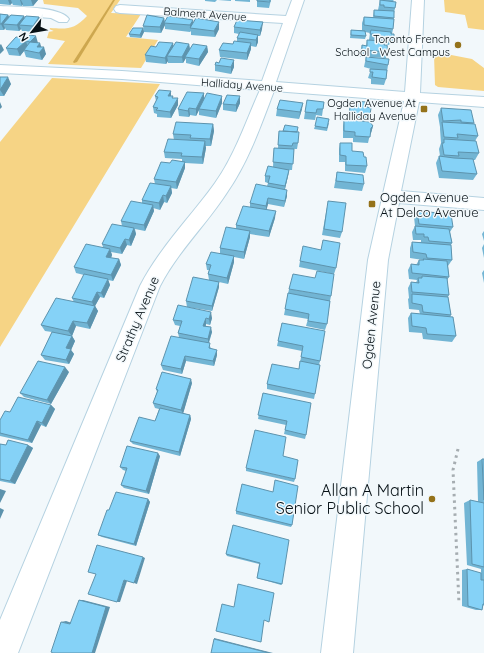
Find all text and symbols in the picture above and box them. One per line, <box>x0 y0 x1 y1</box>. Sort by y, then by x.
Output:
street label: Balment Avenue <box>163 4 247 24</box>
north arrow <box>12 12 52 52</box>
text: N <box>15 30 32 44</box>
place label: Toronto French School - West Campus <box>335 32 450 59</box>
marker: Toronto French School - West Campus <box>453 40 463 50</box>
street label: Halliday Avenue <box>201 75 283 95</box>
place label: Ogden Avenue At Halliday Avenue <box>327 96 416 123</box>
marker: Ogden Avenue At Halliday Avenue <box>419 104 429 114</box>
place label: Ogden Avenue At Delco Avenue <box>380 189 479 220</box>
marker: Ogden Avenue At Delco Avenue <box>367 199 377 209</box>
street label: Strathy Avenue <box>112 274 162 364</box>
street label: Ogden Avenue <box>358 280 384 370</box>
place label: Allan A Martin Senior Public School <box>276 480 424 518</box>
marker: Allan A Martin Senior Public School <box>427 494 437 504</box>

